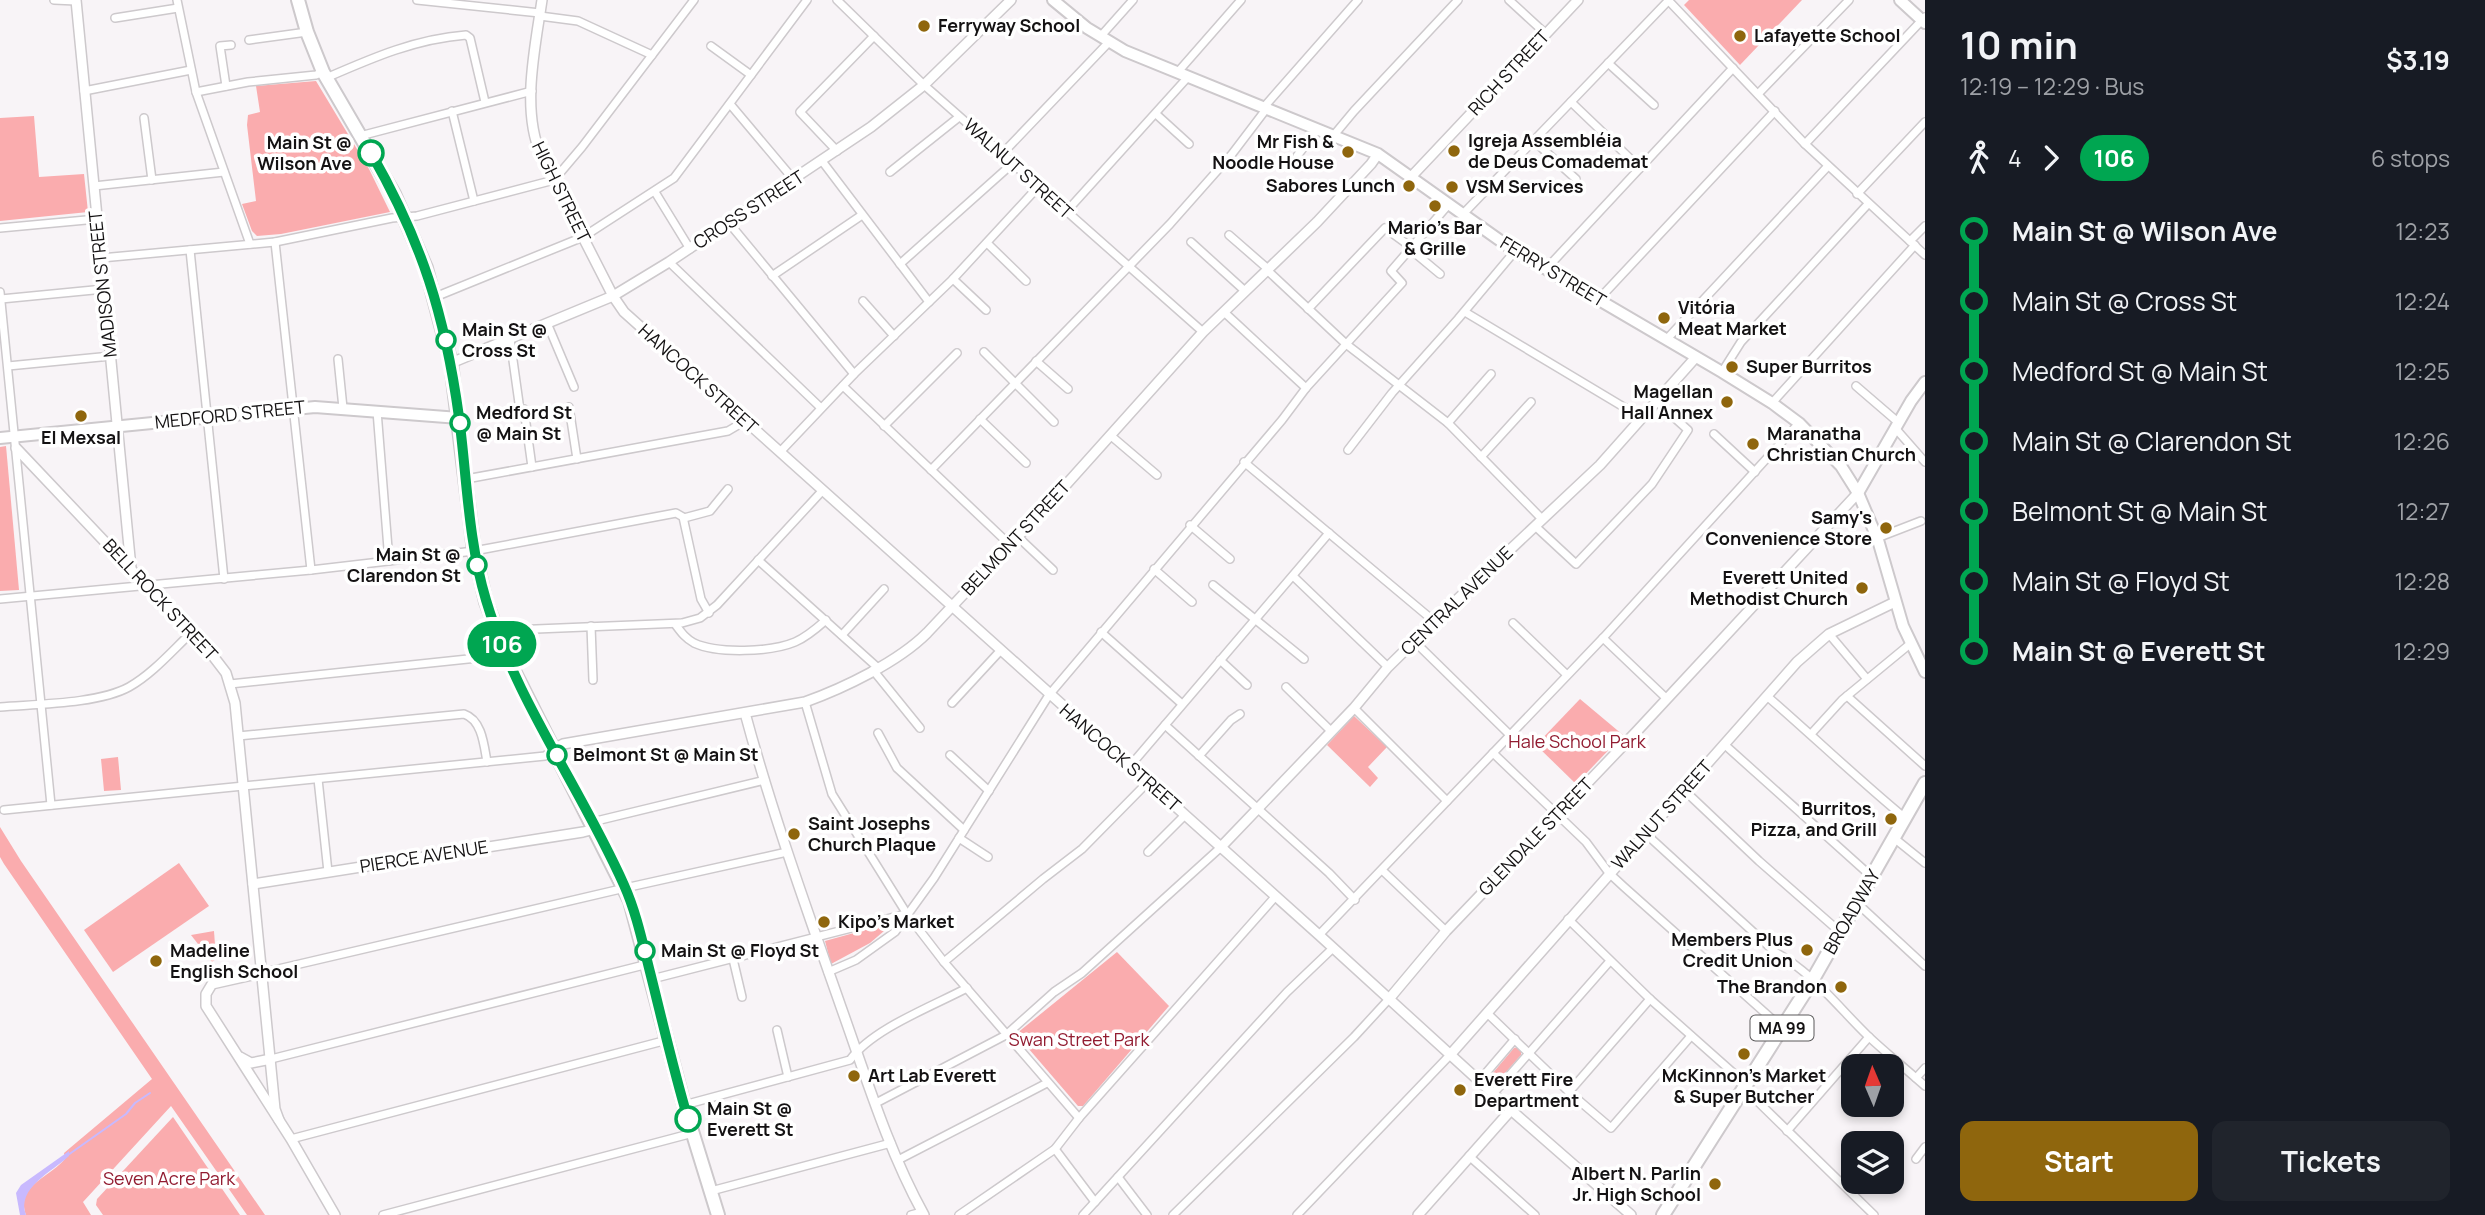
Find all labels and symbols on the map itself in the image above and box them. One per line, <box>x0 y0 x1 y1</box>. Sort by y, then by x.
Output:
place label: Ferryway School <box>938 13 1080 37</box>
marker: Ferryway School <box>916 18 932 34</box>
place label: Lafayette School <box>1754 23 1901 47</box>
street label: RICH STREET <box>1462 24 1554 120</box>
marker: Lafayette School <box>1732 28 1748 44</box>
street label: WALNUT STREET <box>959 113 1079 224</box>
place label: Igreja Assembléia de Deus Comademat <box>1468 128 1649 173</box>
place label: Mr Fish & Noodle House <box>1212 129 1334 174</box>
place label: Main St @ Wilson Ave <box>257 130 352 175</box>
street label: HIGH STREET <box>527 137 597 246</box>
marker: Main St @ Wilson Ave <box>358 140 384 166</box>
marker: Igreja Assembléia de Deus Comademat <box>1446 143 1462 159</box>
marker: Mr Fish & Noodle House <box>1340 144 1356 160</box>
street label: CROSS STREET <box>688 164 809 254</box>
place label: Sabores Lunch <box>1266 173 1395 197</box>
place label: VSM Services <box>1466 174 1584 198</box>
marker: Sabores Lunch <box>1401 178 1417 194</box>
marker: VSM Services <box>1444 179 1460 195</box>
marker: Mario's Bar & Grille <box>1427 198 1443 214</box>
street label: MADISON STREET <box>82 209 122 359</box>
place label: Mario's Bar & Grille <box>1388 215 1482 260</box>
street label: FERRY STREET <box>1496 230 1611 312</box>
place label: Vitória Meat Market <box>1678 295 1787 340</box>
marker: Vitória Meat Market <box>1656 310 1672 326</box>
place label: Main St @ Cross St <box>462 317 547 362</box>
street label: HANCOCK STREET <box>634 318 764 439</box>
marker: Main St @ Cross St <box>436 330 456 350</box>
place label: Super Burritos <box>1746 354 1872 378</box>
marker: Super Burritos <box>1724 359 1740 375</box>
place label: Magellan Hall Annex <box>1621 379 1713 424</box>
street label: MEDFORD STREET <box>154 394 307 434</box>
marker: Magellan Hall Annex <box>1719 394 1735 410</box>
place label: Medford St @ Main St <box>476 400 572 445</box>
marker: El Mexsal <box>73 408 89 424</box>
marker: Medford St @ Main St <box>450 413 470 433</box>
place label: Maranatha Christian Church <box>1767 421 1916 466</box>
place label: El Mexsal <box>41 425 121 449</box>
marker: Maranatha Christian Church <box>1745 436 1761 452</box>
street label: BELMONT STREET <box>956 474 1075 600</box>
place label: Samy's Convenience Store <box>1706 505 1872 550</box>
marker: Samy's Convenience Store <box>1878 520 1894 536</box>
street label: BELL ROCK STREET <box>98 533 224 665</box>
street label: CENTRAL AVENUE <box>1395 540 1518 660</box>
place label: Main St @ Clarendon St <box>347 542 461 587</box>
marker: Main St @ Clarendon St <box>467 555 487 575</box>
place label: Everett United Methodist Church <box>1690 565 1848 610</box>
marker: Everett United Methodist Church <box>1854 580 1870 596</box>
line badge: 106 <box>462 621 542 667</box>
street label: HANCOCK STREET <box>1055 698 1187 817</box>
park label: Hale School Park <box>1508 729 1647 753</box>
place label: Belmont St @ Main St <box>573 742 759 766</box>
marker: Belmont St @ Main St <box>547 745 567 765</box>
street label: WALNUT STREET <box>1606 754 1717 874</box>
street label: GLENDALE STREET <box>1473 772 1598 900</box>
place label: Burritos, Pizza, and Grill <box>1751 796 1877 841</box>
place label: Saint Josephs Church Plaque <box>808 811 936 856</box>
marker: Burritos, Pizza, and Grill <box>1883 811 1899 827</box>
marker: Saint Josephs Church Plaque <box>786 826 802 842</box>
street label: PIERCE AVENUE <box>358 834 490 878</box>
street label: BROADWAY <box>1817 864 1885 958</box>
place label: Kipo's Market <box>838 909 955 933</box>
marker: Kipo's Market <box>816 914 832 930</box>
place label: Members Plus Credit Union <box>1671 927 1793 972</box>
place label: Madeline English School <box>170 938 298 983</box>
place label: Main St @ Floyd St <box>661 938 819 962</box>
marker: Main St @ Floyd St <box>635 941 655 961</box>
marker: Members Plus Credit Union <box>1799 942 1815 958</box>
marker: Madeline English School <box>148 953 164 969</box>
place label: The Brandon <box>1717 974 1827 998</box>
marker: The Brandon <box>1833 979 1849 995</box>
road number: MA 99 <box>1750 1016 1814 1040</box>
park label: Swan Street Park <box>1009 1027 1151 1051</box>
marker: McKinnon's Market & Super Butcher <box>1736 1046 1752 1062</box>
north arrow <box>1841 1054 1904 1116</box>
place label: Art Lab Everett <box>868 1063 997 1087</box>
place label: McKinnon's Market & Super Butcher <box>1662 1063 1826 1108</box>
place label: Everett Fire Department <box>1474 1067 1579 1112</box>
marker: Art Lab Everett <box>846 1068 862 1084</box>
marker: Everett Fire Department <box>1452 1082 1468 1098</box>
place label: Main St @ Everett St <box>707 1096 794 1141</box>
marker: Main St @ Everett St <box>675 1106 701 1132</box>
place label: Albert N. Parlin Jr. High School <box>1571 1161 1701 1206</box>
park label: Seven Acre Park <box>103 1166 236 1190</box>
marker: Albert N. Parlin Jr. High School <box>1707 1176 1723 1192</box>

